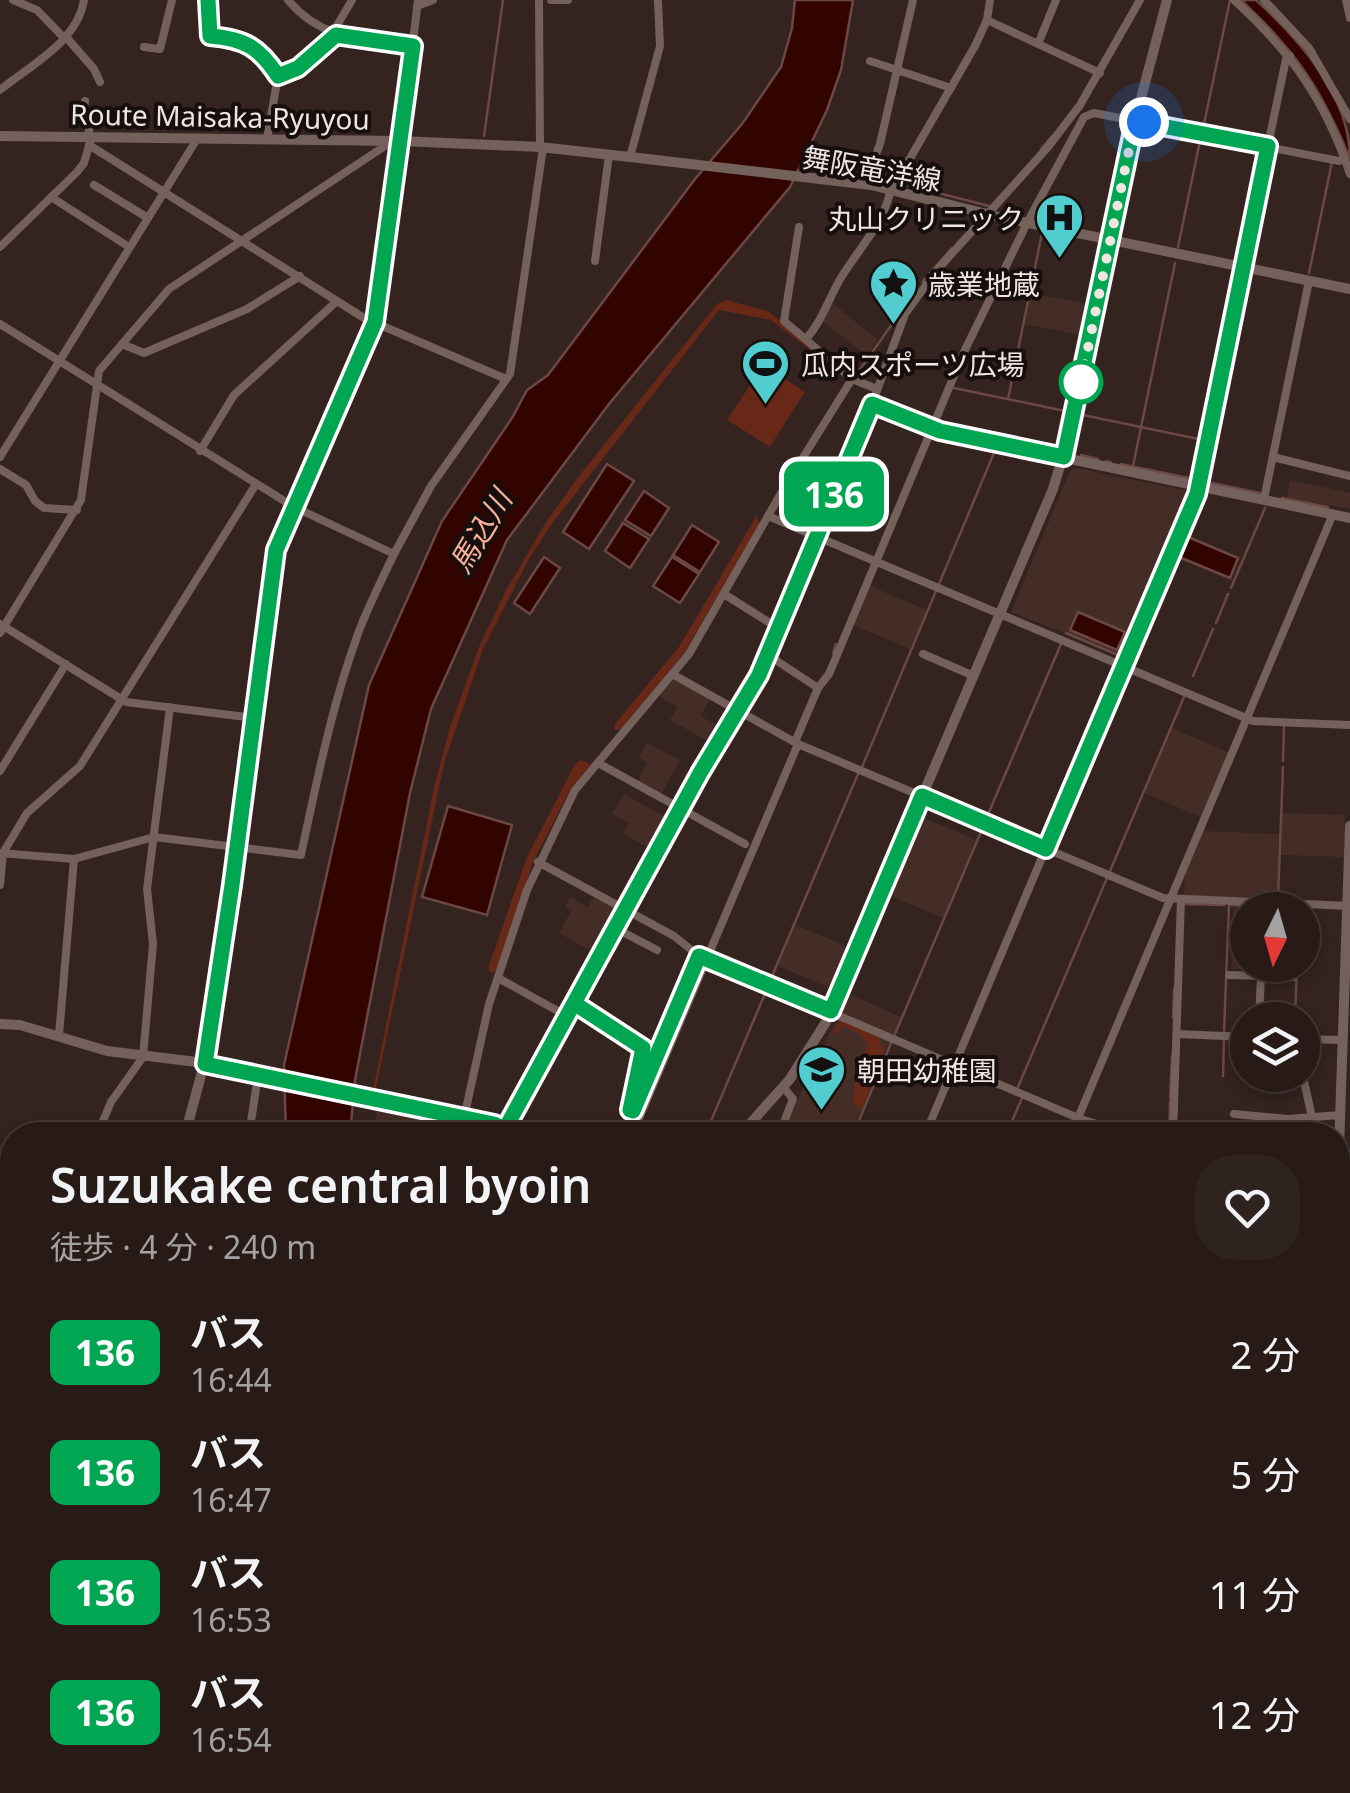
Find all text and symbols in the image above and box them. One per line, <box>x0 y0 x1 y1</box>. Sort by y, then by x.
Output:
street label: Route Maisaka-Ryuyou <box>70 94 370 138</box>
your location <box>1119 97 1169 147</box>
street label: 舞阪竜洋線 <box>800 137 944 199</box>
hospital icon: 丸山クリニック <box>1033 192 1085 260</box>
place label: 丸山クリニック <box>828 199 1024 237</box>
place icon: 歳業地蔵 <box>867 258 919 326</box>
place label: 歳業地蔵 <box>928 265 1040 303</box>
sports icon: 瓜内スポーツ広場 <box>740 338 792 406</box>
place label: 瓜内スポーツ広場 <box>801 345 1024 383</box>
unlabelled marker <box>1060 361 1102 403</box>
line badge: 136 <box>776 462 892 526</box>
text: 136 <box>804 471 864 518</box>
water label: 馬込川 <box>439 479 522 580</box>
north arrow <box>1230 892 1320 982</box>
map controls <box>1230 892 1320 1092</box>
button: layers <box>1230 1002 1320 1092</box>
school or university icon: 朝田幼稚園 <box>796 1044 848 1112</box>
place label: 朝田幼稚園 <box>857 1051 997 1089</box>
text: Suzukake central byoin <box>50 1152 592 1217</box>
button: heart <box>1195 1155 1300 1260</box>
text: 徒歩 · 4 分 · 240 m <box>50 1225 316 1268</box>
text: バス <box>190 1306 266 1358</box>
text: 2 分 <box>1230 1328 1300 1380</box>
text: 136 <box>75 1329 135 1376</box>
text: 16:44 <box>190 1358 272 1401</box>
text: バス <box>190 1426 266 1478</box>
text: 5 分 <box>1230 1448 1300 1500</box>
text: 136 <box>75 1449 135 1496</box>
text: 16:47 <box>190 1478 272 1521</box>
text: バス <box>190 1546 266 1598</box>
text: 11 分 <box>1209 1568 1300 1620</box>
text: 136 <box>75 1569 135 1616</box>
text: 16:53 <box>190 1598 272 1641</box>
text: バス <box>190 1666 266 1718</box>
text: 12 分 <box>1209 1688 1300 1740</box>
text: 136 <box>75 1689 135 1736</box>
text: 16:54 <box>190 1718 272 1761</box>

